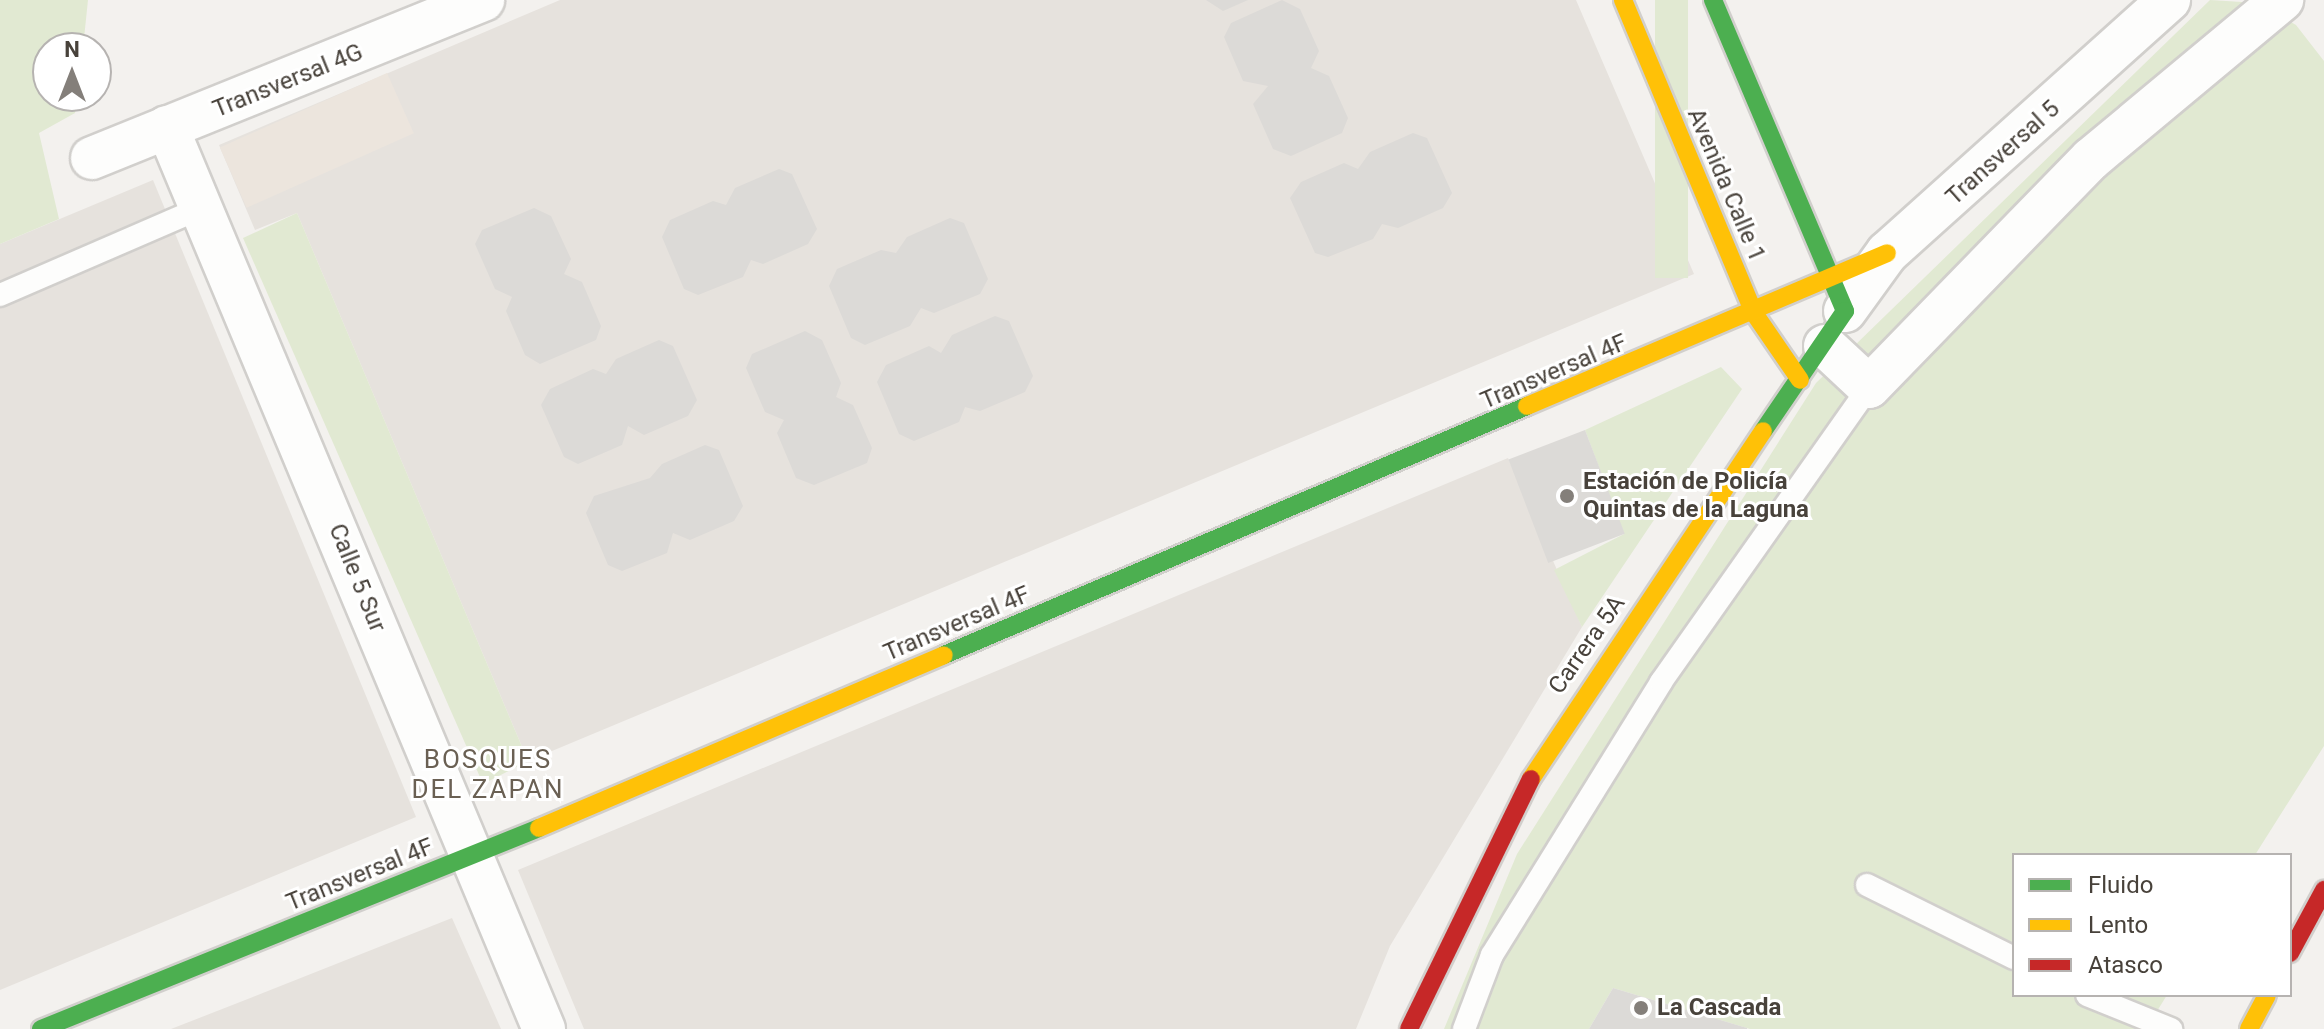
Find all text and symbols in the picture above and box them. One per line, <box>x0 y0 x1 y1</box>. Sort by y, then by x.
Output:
north arrow <box>32 32 112 112</box>
text: N <box>64 37 80 62</box>
street label: Transversal 4G <box>209 38 367 124</box>
street label: Transversal 5 <box>1940 95 2066 211</box>
street label: Avenida Calle 1 <box>1681 104 1771 266</box>
street label: Transversal 4F <box>1477 328 1631 416</box>
place label: Estación de Policía Quintas de la Laguna <box>1583 468 1809 524</box>
marker: Estación de Policía Quintas de la Laguna <box>1558 487 1576 505</box>
street label: Calle 5 Sur <box>322 520 392 636</box>
street label: Transversal 4F <box>880 580 1034 668</box>
street label: Carrera 5A <box>1543 590 1631 700</box>
district label: BOSQUES DEL ZAPAN <box>411 744 565 806</box>
street label: Transversal 4F <box>282 832 438 918</box>
legend <box>2012 853 2292 997</box>
text: Fluido <box>2088 871 2153 899</box>
text: Lento <box>2088 911 2148 939</box>
text: Atasco <box>2088 951 2163 979</box>
place label: La Cascada <box>1657 994 1781 1022</box>
marker: La Cascada <box>1632 999 1650 1017</box>

